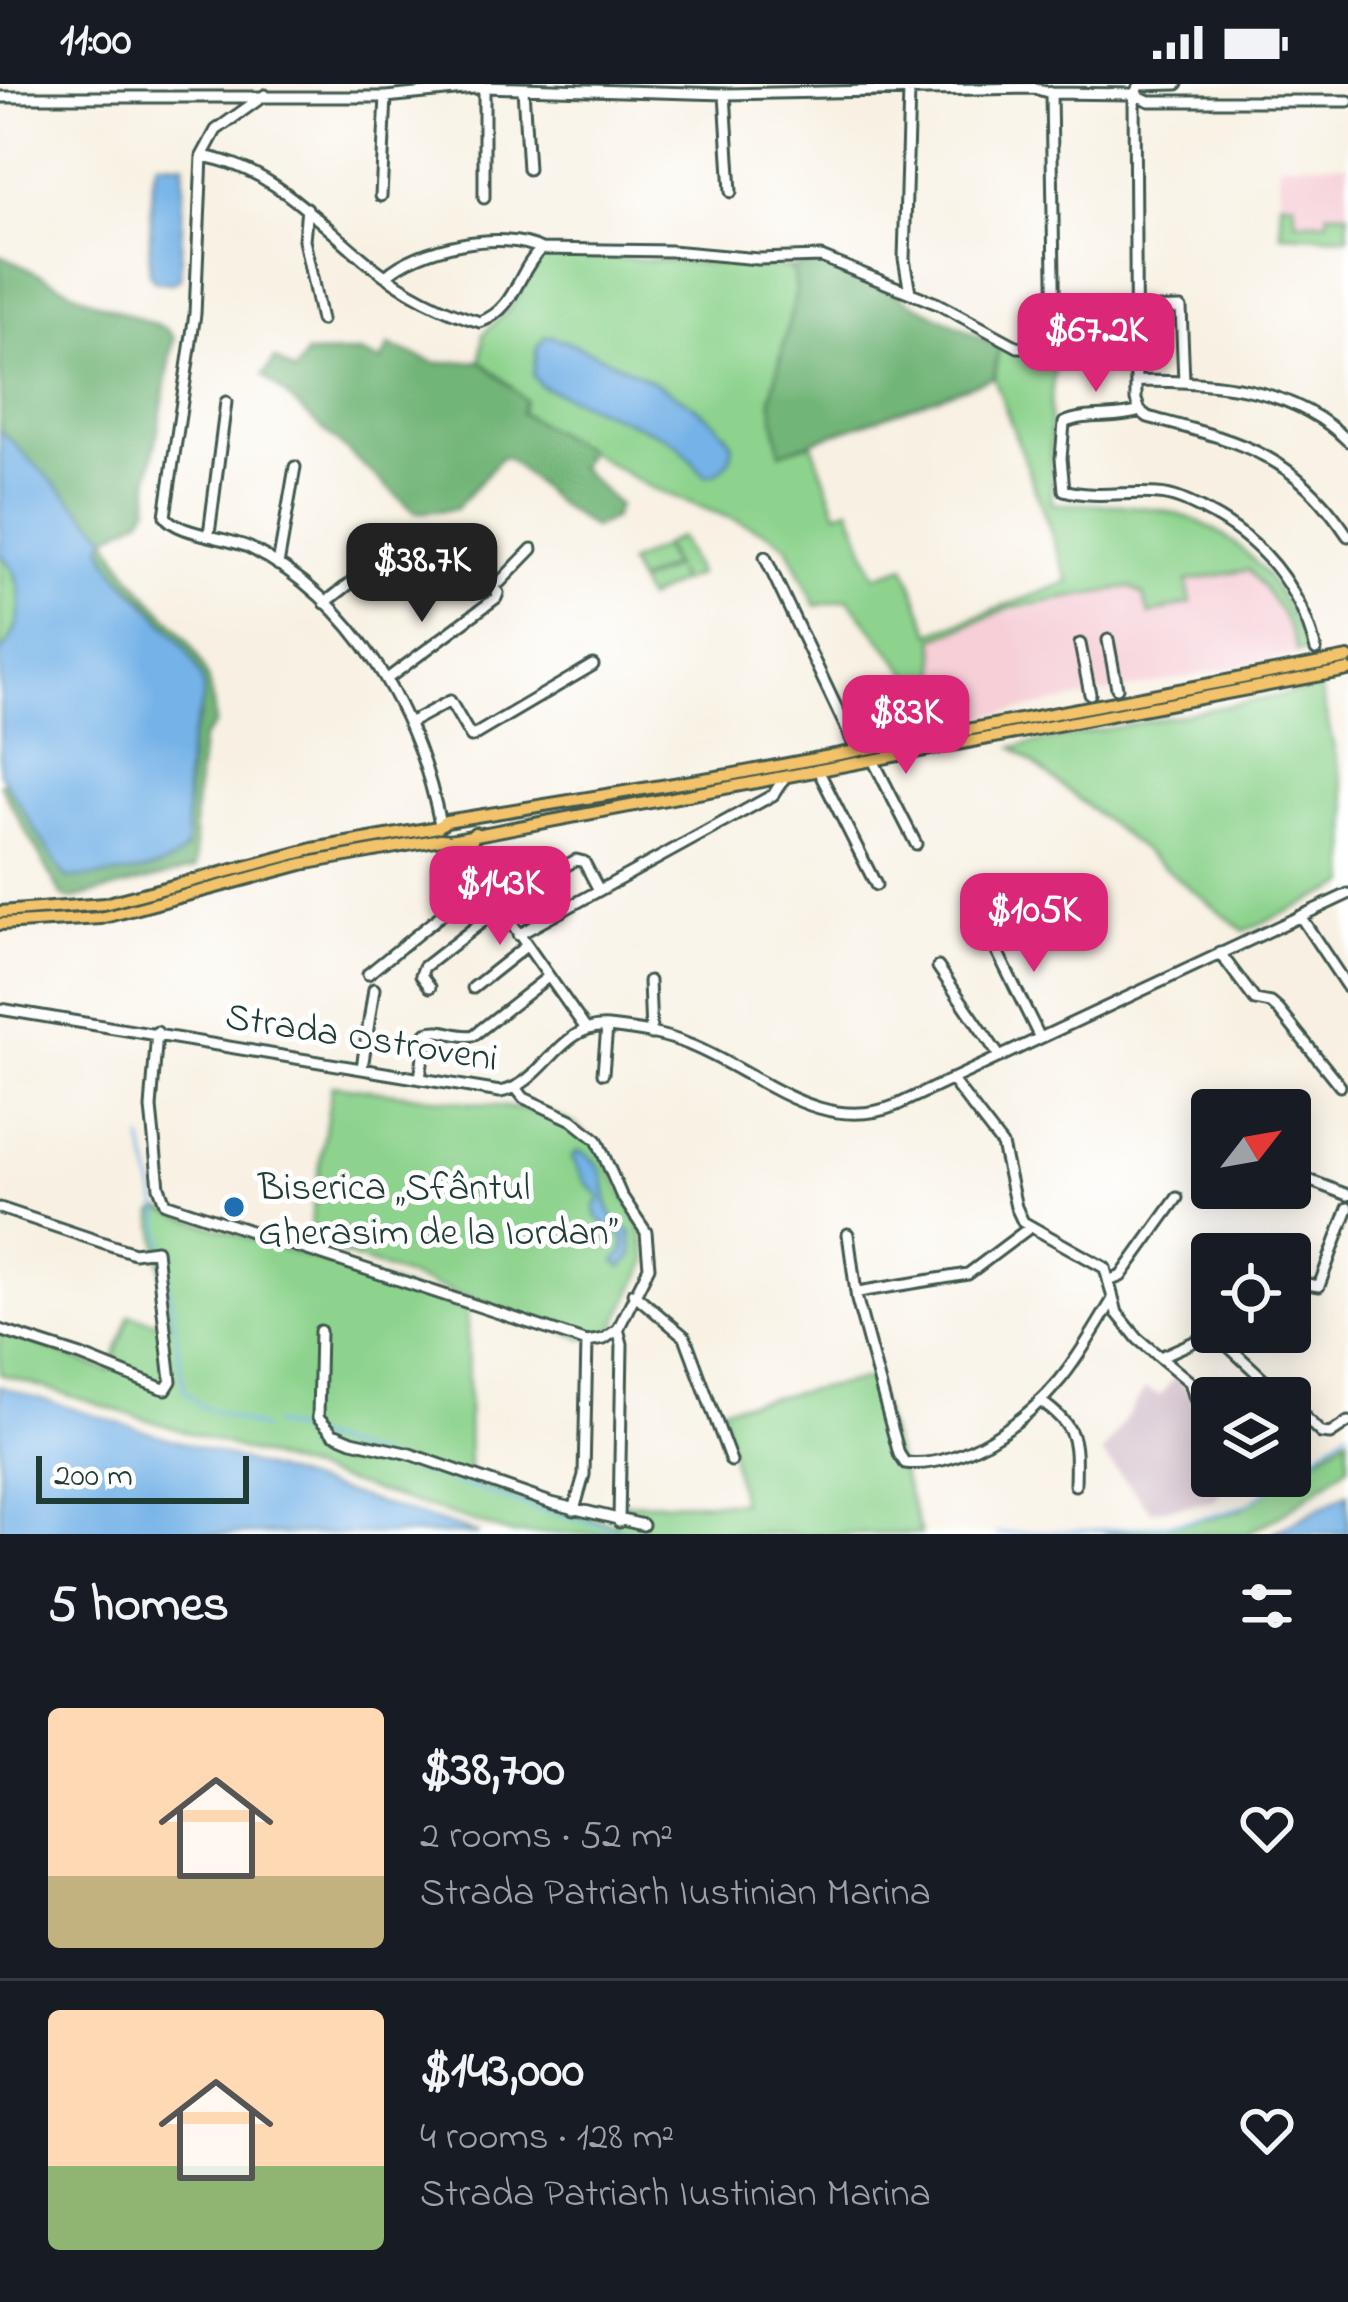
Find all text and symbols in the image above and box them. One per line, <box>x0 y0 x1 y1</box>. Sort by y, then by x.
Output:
text: 11:00 <box>60 9 131 75</box>
pin: $67.2K <box>998 293 1194 395</box>
text: $67.2K <box>1044 303 1148 360</box>
pin: $38.7K <box>324 523 520 625</box>
text: $38.7K <box>373 533 471 590</box>
pin: $83K <box>835 675 977 777</box>
text: $83K <box>869 685 943 742</box>
pin: $143K <box>416 846 584 948</box>
text: $143K <box>456 856 544 913</box>
pin: $105K <box>950 873 1118 975</box>
text: $105K <box>987 883 1081 940</box>
street label: Strada Ostroveni <box>221 990 502 1089</box>
north arrow <box>1191 1089 1311 1209</box>
map controls <box>1191 1089 1311 1497</box>
place label: Biserica „Sfântul Gherasim de la Iordan” <box>257 1161 618 1263</box>
marker: Biserica „Sfântul Gherasim de la Iordan” <box>221 1194 247 1220</box>
button: locate <box>1191 1233 1311 1353</box>
button: layers <box>1191 1377 1311 1497</box>
scale bar <box>36 1450 249 1503</box>
text: 200 m <box>54 1453 133 1501</box>
text: 5 homes <box>48 1569 229 1644</box>
icon: filters <box>1234 1573 1300 1639</box>
text: $38,700 <box>420 1734 565 1809</box>
icon: home <box>144 1756 288 1900</box>
icon: heart <box>1234 1795 1300 1861</box>
text: 2 rooms · 52 m² <box>420 1809 673 1866</box>
text: Strada Patriarh Iustinian Marina <box>420 1866 931 1923</box>
text: $143,000 <box>420 2035 584 2110</box>
icon: home <box>144 2058 288 2202</box>
icon: heart <box>1234 2097 1300 2163</box>
text: 4 rooms · 128 m² <box>420 2110 674 2167</box>
text: Strada Patriarh Iustinian Marina <box>420 2167 931 2224</box>

